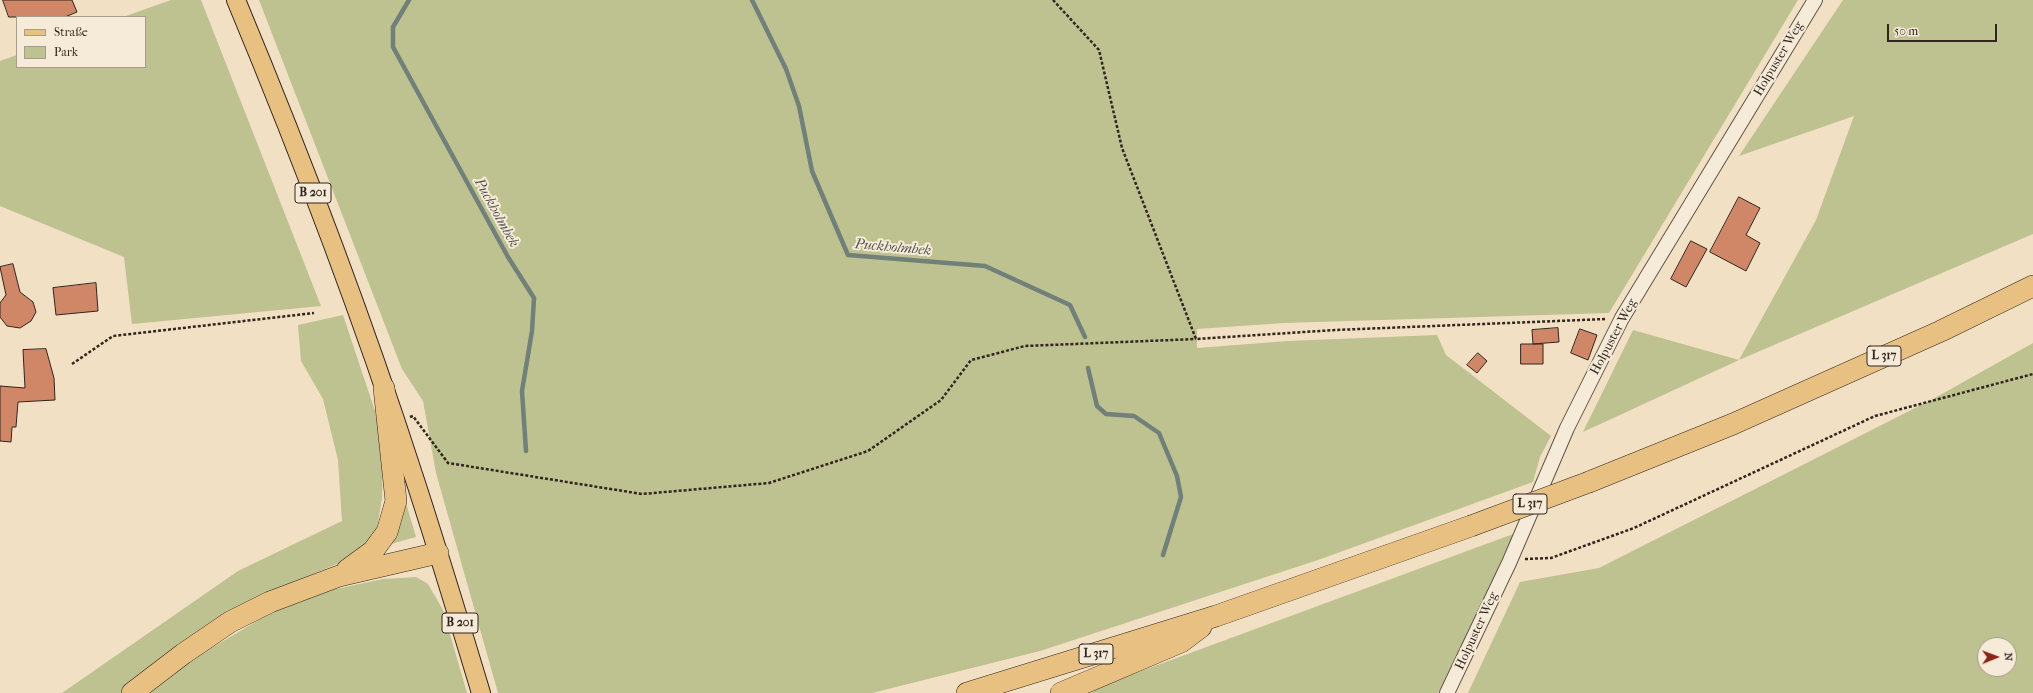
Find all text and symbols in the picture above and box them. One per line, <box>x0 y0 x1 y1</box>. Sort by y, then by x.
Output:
legend <box>16 16 146 68</box>
scale bar <box>1889 16 1999 42</box>
street label: Holpuster Weg <box>1751 19 1807 99</box>
text: 50 m <box>1894 24 1918 38</box>
text: Straße <box>54 25 88 39</box>
text: Park <box>54 45 78 59</box>
water label: Puckholmbek <box>470 175 522 251</box>
road number: B 201 <box>295 183 331 203</box>
water label: Puckholmbek <box>854 236 932 260</box>
street label: Holpuster Weg <box>1587 296 1641 378</box>
road number: L 317 <box>1867 346 1901 366</box>
road number: L 317 <box>1513 494 1547 514</box>
street label: Holpuster Weg <box>1452 590 1502 672</box>
road number: B 201 <box>442 613 478 633</box>
north arrow <box>1977 637 2017 677</box>
road number: L 317 <box>1079 644 1113 664</box>
text: N <box>2002 652 2015 661</box>

